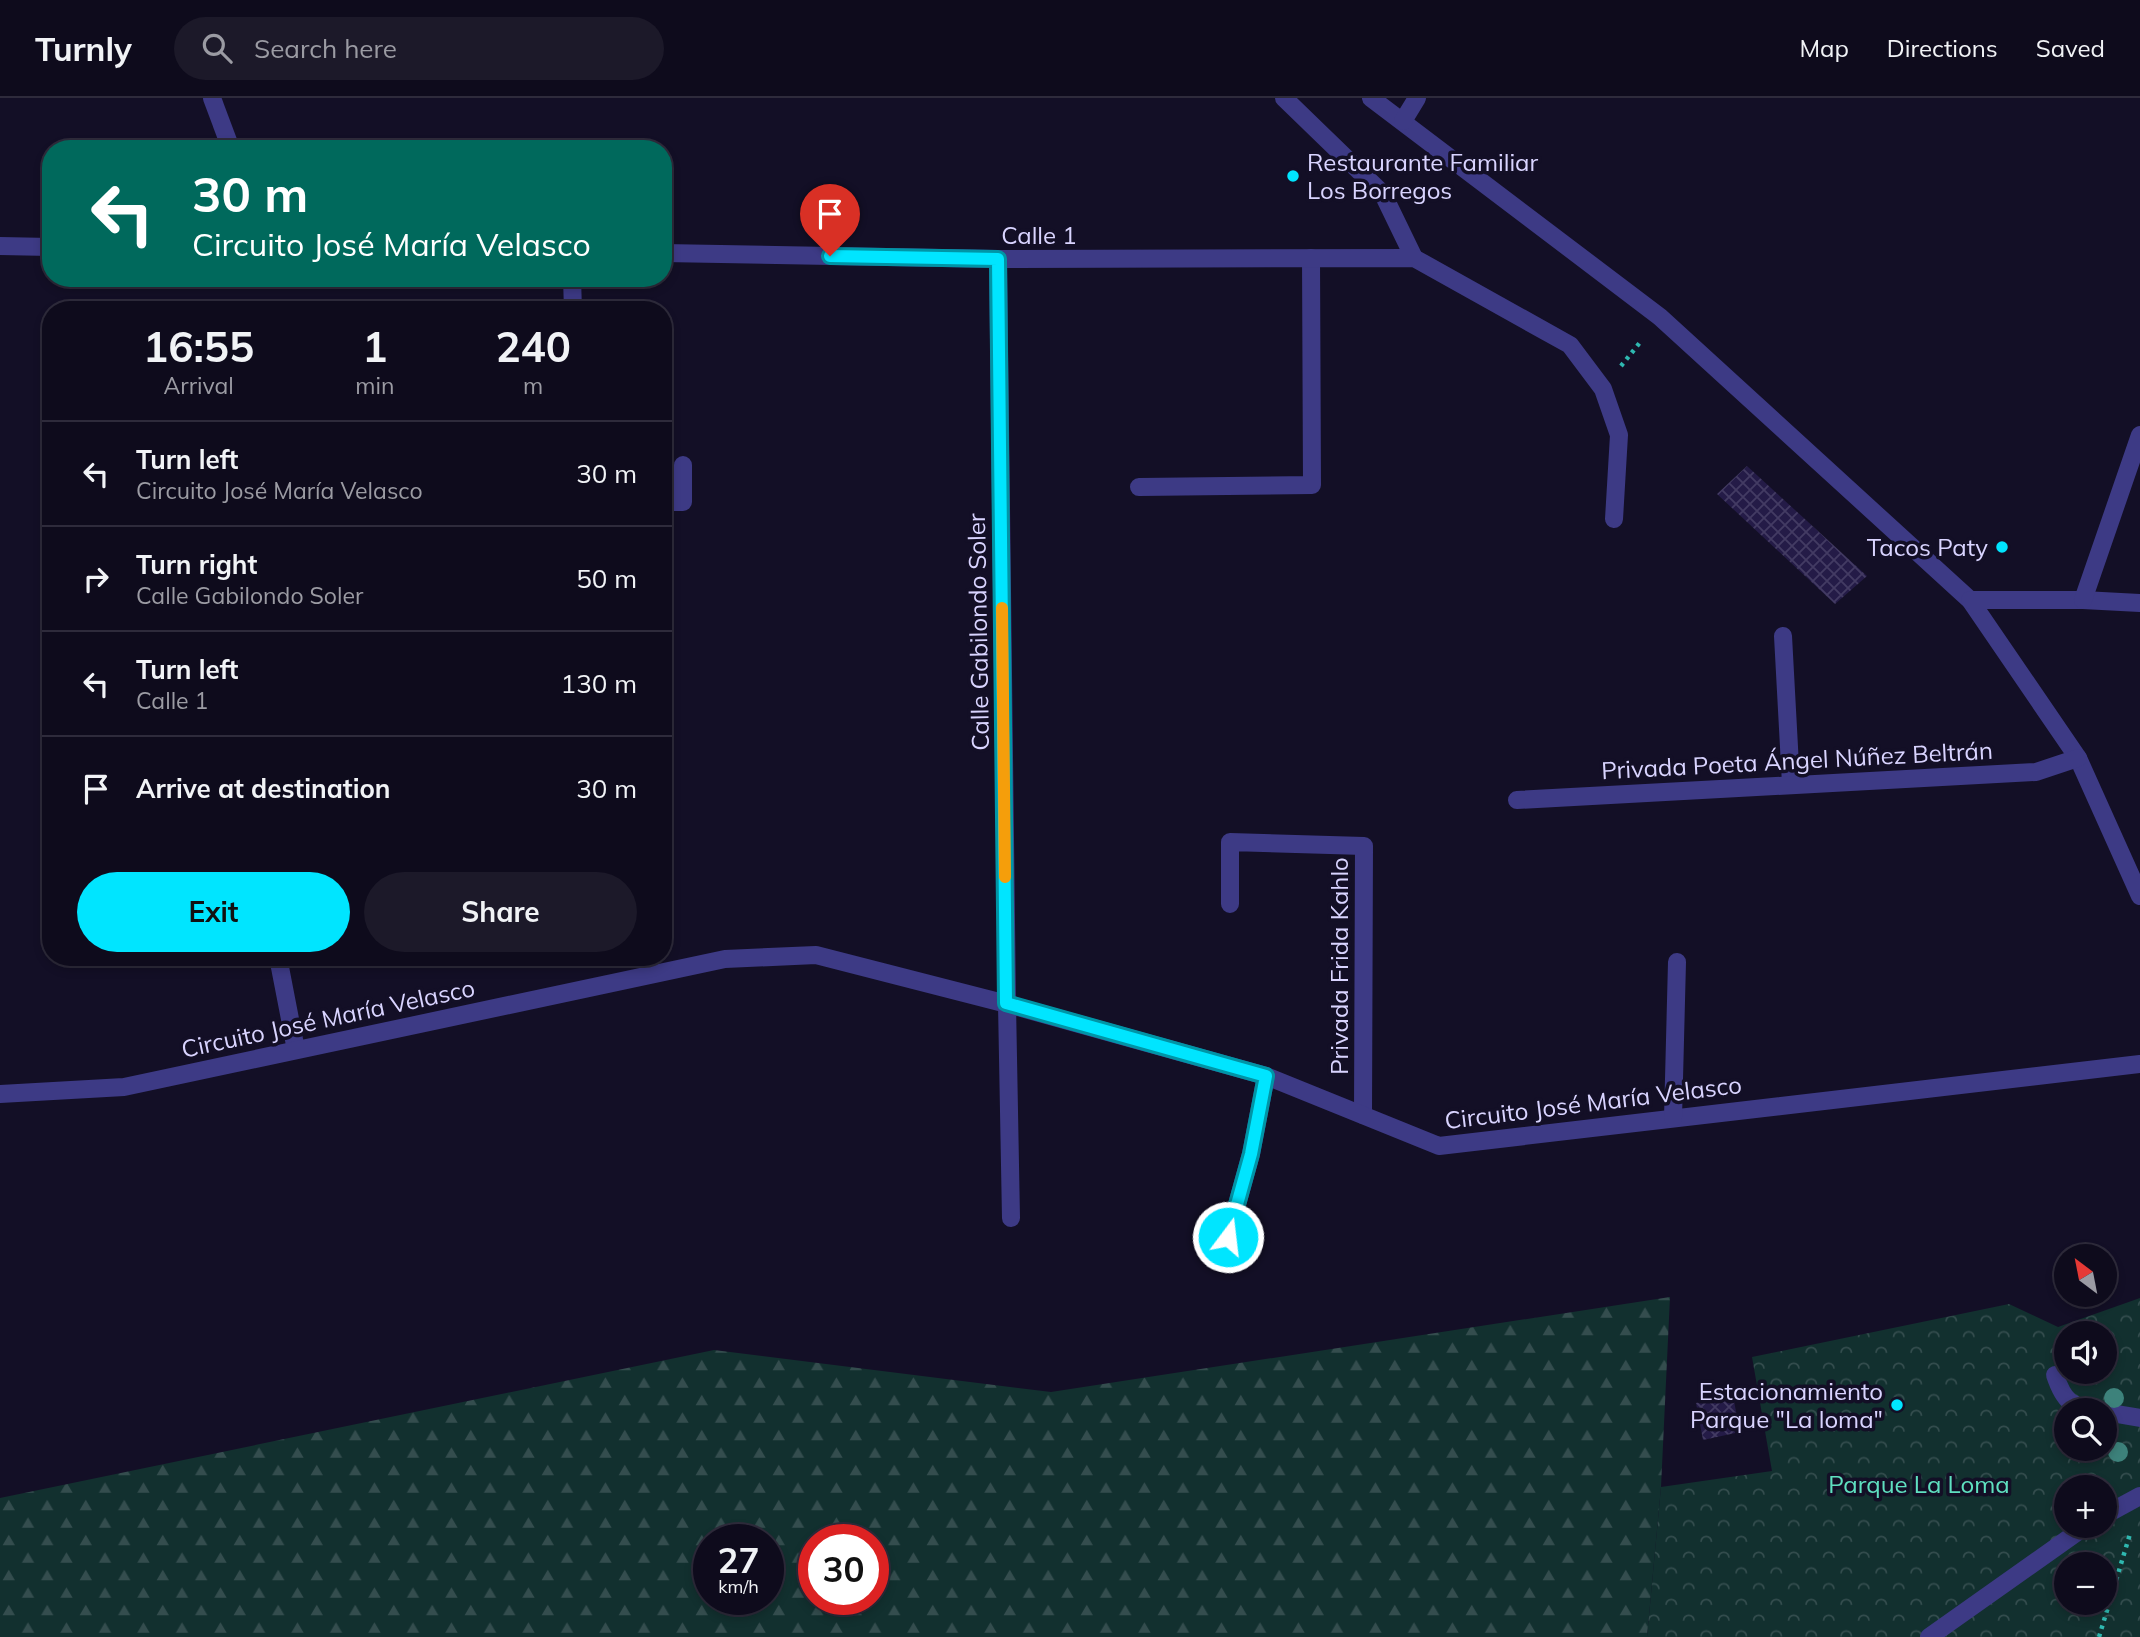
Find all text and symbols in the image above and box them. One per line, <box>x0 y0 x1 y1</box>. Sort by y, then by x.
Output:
search box <box>174 17 664 80</box>
text: Turnly <box>35 28 132 69</box>
icon: search <box>198 29 236 67</box>
text: Search here <box>254 32 397 65</box>
text: Map <box>1799 33 1849 63</box>
text: Directions <box>1887 33 1998 63</box>
text: Saved <box>2036 33 2105 63</box>
place label: Restaurante Familiar Los Borregos <box>1307 147 1538 205</box>
text: 30 m <box>192 163 308 224</box>
icon: left <box>77 168 168 259</box>
marker: Restaurante Familiar Los Borregos <box>1285 168 1301 184</box>
pin <box>800 184 860 256</box>
icon: arrive <box>811 195 849 233</box>
street label: Calle 1 <box>1001 220 1077 250</box>
text: Circuito José María Velasco <box>192 224 591 264</box>
text: 16:55 <box>143 320 254 373</box>
text: 1 <box>362 320 387 373</box>
text: 240 <box>495 320 571 373</box>
text: Arrival <box>163 371 234 400</box>
text: min <box>355 371 394 400</box>
text: m <box>523 371 543 400</box>
text: Turn left <box>136 443 238 476</box>
icon: left <box>77 455 115 493</box>
text: 30 m <box>576 457 637 490</box>
text: Circuito José María Velasco <box>136 476 423 505</box>
street label: Calle Gabilondo Soler <box>961 513 995 751</box>
place label: Tacos Paty <box>1867 532 1988 562</box>
marker: Tacos Paty <box>1994 539 2010 555</box>
text: Turn right <box>136 548 257 581</box>
icon: right <box>77 560 115 598</box>
text: 50 m <box>576 562 637 595</box>
text: Calle Gabilondo Soler <box>136 581 363 610</box>
text: Turn left <box>136 653 238 686</box>
icon: left <box>77 665 115 703</box>
text: 130 m <box>561 667 637 700</box>
text: Calle 1 <box>136 686 208 715</box>
street label: Privada Poeta Ángel Núñez Beltrán <box>1600 735 1994 785</box>
icon: arrive <box>77 770 115 808</box>
text: Arrive at destination <box>136 772 391 805</box>
text: 30 m <box>576 772 637 805</box>
street label: Privada Frida Kahlo <box>1324 857 1354 1075</box>
button: Exit <box>77 872 350 952</box>
button: Share <box>364 872 637 952</box>
street label: Circuito José María Velasco <box>179 972 477 1064</box>
street label: Circuito José María Velasco <box>1443 1069 1743 1135</box>
position arrow <box>1191 1200 1265 1274</box>
north arrow <box>2054 1244 2118 1307</box>
map controls <box>2054 1244 2117 1615</box>
button: sound <box>2054 1321 2117 1384</box>
place label: Estacionamiento Parque "La loma" <box>1690 1376 1883 1434</box>
marker: Estacionamiento Parque "La loma" <box>1889 1397 1905 1413</box>
button: search <box>2054 1398 2117 1461</box>
park label: Parque La Loma <box>1828 1469 2010 1499</box>
button: + <box>2054 1475 2117 1538</box>
speed limit sign: 30 <box>798 1524 889 1615</box>
text: 27 <box>717 1538 760 1582</box>
button: − <box>2054 1552 2117 1615</box>
text: km/h <box>718 1575 759 1598</box>

